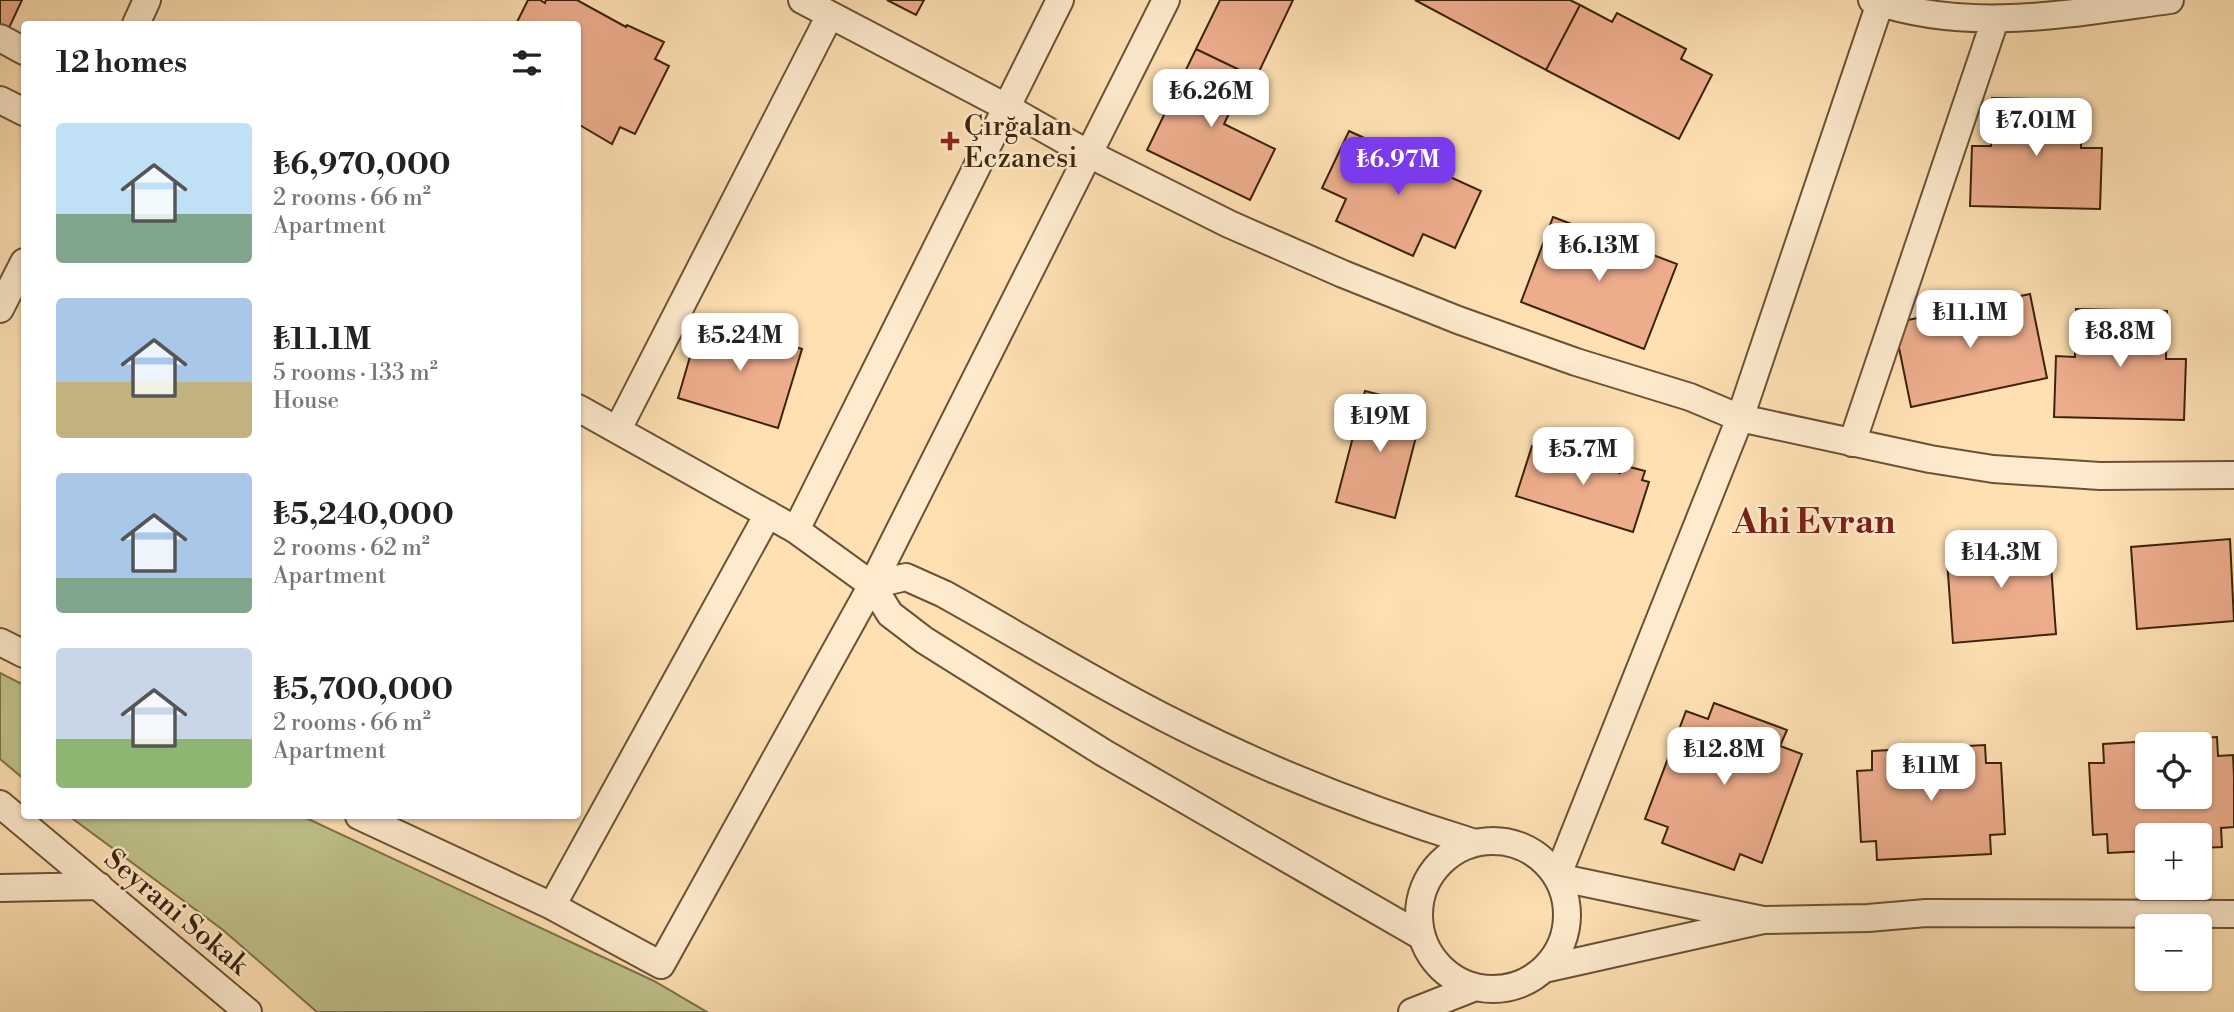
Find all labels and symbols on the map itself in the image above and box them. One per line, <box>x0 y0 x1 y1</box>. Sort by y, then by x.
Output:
pin: ₺6.26M <box>1154 69 1268 129</box>
pin: ₺7.01M <box>1979 99 2093 158</box>
place label: Çırğalan Eczanesi <box>964 109 1077 176</box>
marker: Çırğalan Eczanesi <box>942 133 958 149</box>
pin: ₺6.97M <box>1341 138 1455 197</box>
pin: ₺6.13M <box>1542 224 1656 283</box>
pin: ₺11.1M <box>1913 290 2027 350</box>
pin: ₺8.8M <box>2071 310 2169 369</box>
pin: ₺5.24M <box>683 314 797 373</box>
pin: ₺19M <box>1339 394 1421 454</box>
pin: ₺5.7M <box>1534 428 1632 487</box>
district label: Ahi Evran <box>1732 501 1896 544</box>
pin: ₺14.3M <box>1944 530 2058 590</box>
pin: ₺12.8M <box>1667 728 1781 787</box>
pin: ₺11M <box>1890 744 1972 803</box>
street label: Seyrani Sokak <box>97 842 256 984</box>

